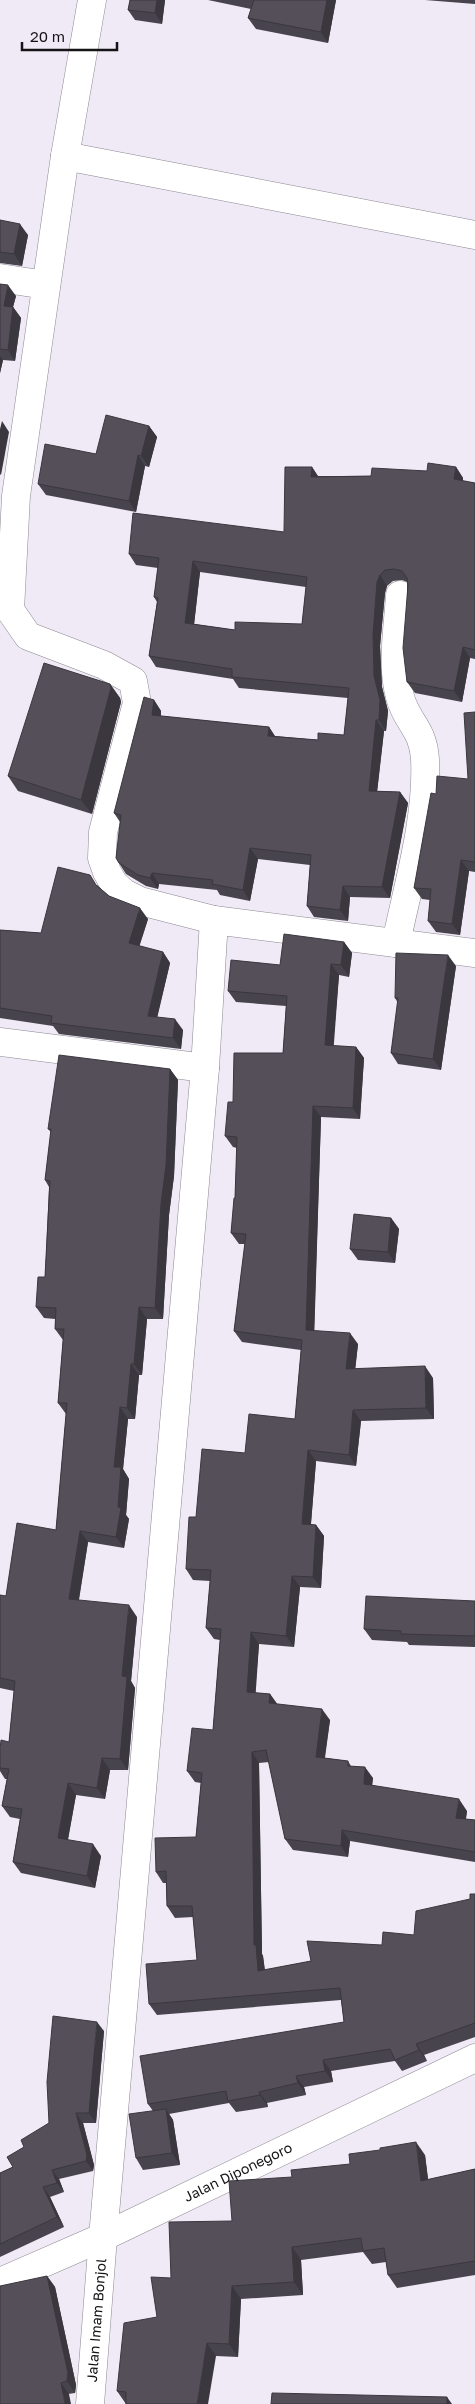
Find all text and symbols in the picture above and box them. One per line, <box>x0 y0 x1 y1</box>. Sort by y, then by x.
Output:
scale bar <box>22 20 118 52</box>
text: 20 m <box>30 27 65 45</box>
street label: Jalan Diponegoro <box>181 2138 295 2205</box>
street label: Jalan Imam Bonjol <box>83 2258 109 2383</box>

